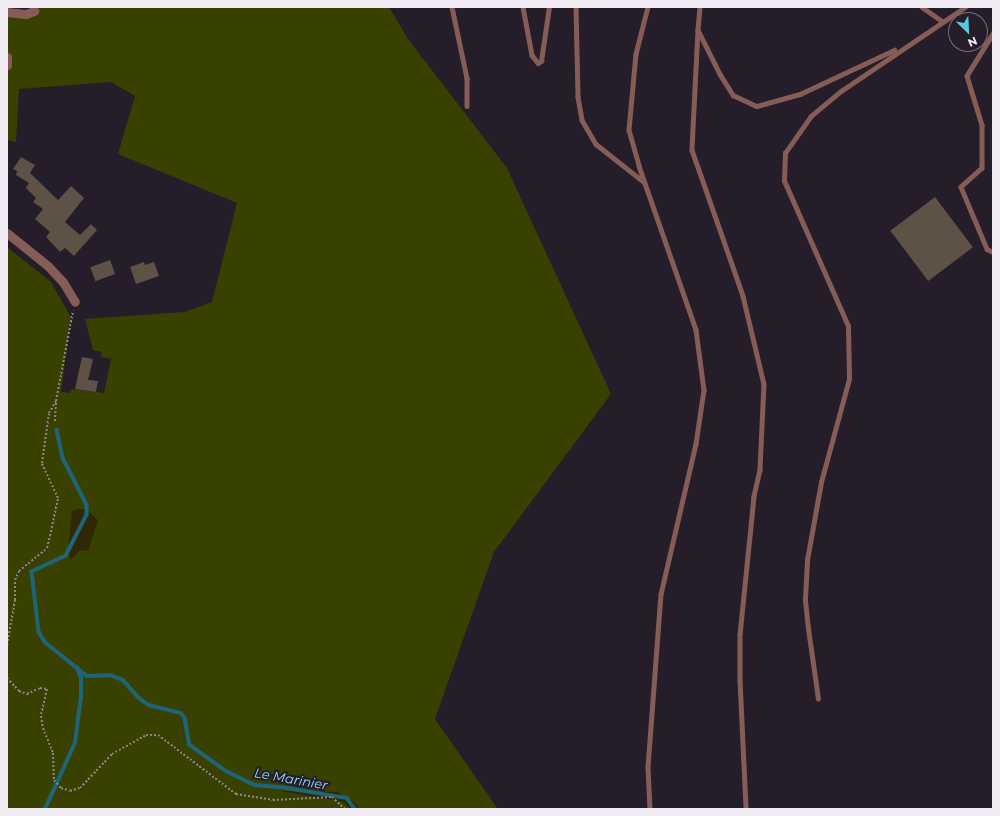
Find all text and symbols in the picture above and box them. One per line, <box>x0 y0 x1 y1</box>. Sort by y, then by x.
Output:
north arrow <box>948 12 988 52</box>
text: N <box>966 34 979 50</box>
water label: Le Marinier <box>253 765 329 793</box>

